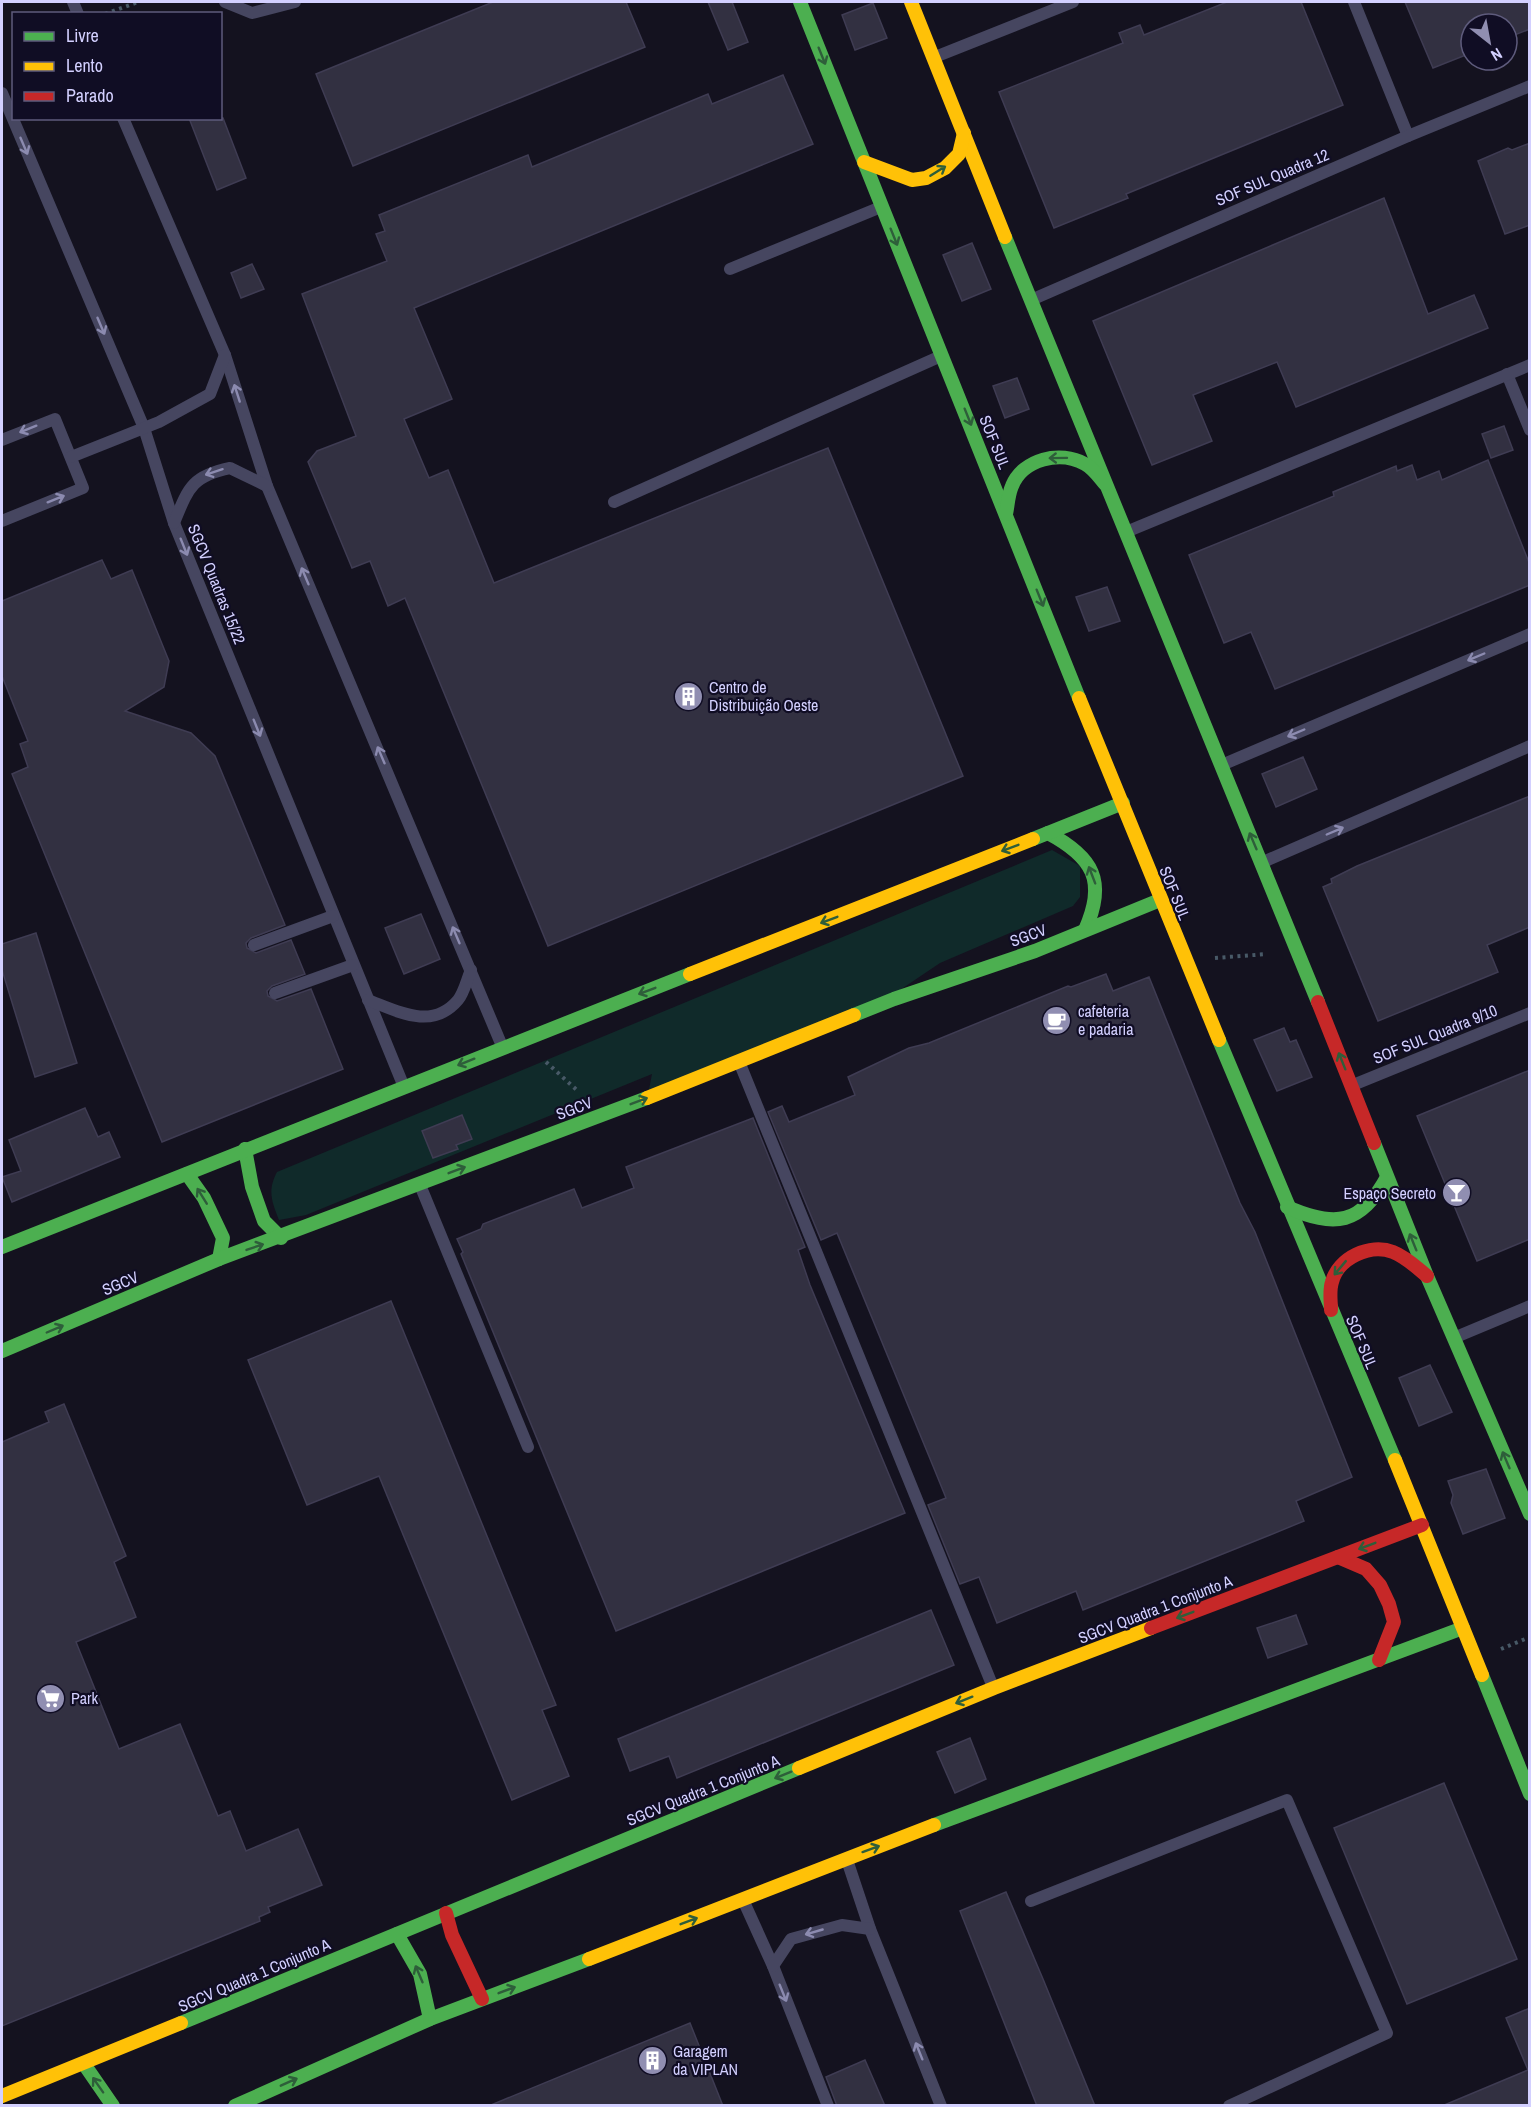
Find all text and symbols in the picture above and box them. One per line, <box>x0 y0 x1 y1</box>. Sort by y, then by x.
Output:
legend <box>12 12 222 120</box>
north arrow <box>1459 12 1519 72</box>
text: Livre <box>66 23 99 48</box>
text: N <box>1487 43 1506 67</box>
one-way arrow <box>817 46 828 65</box>
text: Lento <box>66 53 103 78</box>
text: Parado <box>66 83 114 108</box>
one-way arrow <box>19 137 30 155</box>
street label: SOF SUL Quadra 12 <box>1212 143 1332 211</box>
one-way arrow <box>929 165 946 177</box>
one-way arrow <box>889 227 900 245</box>
one-way arrow <box>96 317 107 335</box>
one-way arrow <box>231 384 242 403</box>
one-way arrow <box>963 408 974 426</box>
street label: SOF SUL <box>974 412 1016 473</box>
one-way arrow <box>19 424 38 435</box>
one-way arrow <box>1049 453 1068 464</box>
one-way arrow <box>205 467 224 478</box>
one-way arrow <box>46 493 64 504</box>
street label: SGCV Quadras 15/22 <box>183 521 251 647</box>
one-way arrow <box>179 538 190 556</box>
one-way arrow <box>299 567 310 585</box>
one-way arrow <box>1036 589 1047 607</box>
one-way arrow <box>1467 651 1485 663</box>
place label: Centro de Distribuição Oeste <box>709 676 818 716</box>
building icon: Centro de Distribuição Oeste <box>672 680 704 712</box>
one-way arrow <box>252 719 263 737</box>
one-way arrow <box>1288 728 1306 739</box>
one-way arrow <box>375 747 386 765</box>
one-way arrow <box>1325 825 1343 836</box>
one-way arrow <box>1247 832 1258 851</box>
one-way arrow <box>1001 844 1020 855</box>
street label: SOF SUL <box>1154 863 1196 924</box>
one-way arrow <box>1086 867 1097 885</box>
one-way arrow <box>820 915 838 926</box>
street label: SGCV <box>1007 918 1049 952</box>
one-way arrow <box>450 926 461 945</box>
one-way arrow <box>638 986 657 997</box>
street label: SOF SUL Quadra 9/10 <box>1370 999 1500 1069</box>
place label: cafeteria e padaria <box>1078 1000 1134 1040</box>
cafe icon: cafeteria e padaria <box>1041 1004 1073 1036</box>
one-way arrow <box>1336 1052 1347 1071</box>
one-way arrow <box>457 1057 475 1068</box>
street label: SGCV <box>553 1091 596 1125</box>
one-way arrow <box>630 1094 648 1105</box>
one-way arrow <box>447 1163 466 1174</box>
bar icon: Espaço Secreto <box>1441 1177 1473 1209</box>
place label: Espaço Secreto <box>1343 1182 1436 1204</box>
one-way arrow <box>195 1188 207 1205</box>
one-way arrow <box>1407 1234 1418 1252</box>
one-way arrow <box>245 1240 264 1251</box>
one-way arrow <box>1334 1260 1347 1276</box>
street label: SGCV <box>99 1266 142 1300</box>
street label: SOF SUL <box>1341 1312 1383 1373</box>
one-way arrow <box>46 1323 64 1334</box>
one-way arrow <box>1500 1452 1511 1470</box>
one-way arrow <box>1358 1541 1377 1552</box>
street label: SGCV Quadra 1 Conjunto A <box>1075 1569 1235 1649</box>
one-way arrow <box>1176 1611 1195 1622</box>
supermarket icon: Park <box>34 1682 66 1714</box>
place label: Park <box>71 1687 98 1709</box>
one-way arrow <box>955 1695 973 1706</box>
street label: SGCV Quadra 1 Conjunto A <box>623 1749 783 1831</box>
one-way arrow <box>775 1770 793 1781</box>
one-way arrow <box>861 1843 879 1854</box>
one-way arrow <box>680 1915 698 1926</box>
one-way arrow <box>805 1927 824 1939</box>
street label: SGCV Quadra 1 Conjunto A <box>175 1933 334 2017</box>
one-way arrow <box>413 1965 424 1983</box>
one-way arrow <box>497 1983 516 1994</box>
one-way arrow <box>778 1983 789 2001</box>
place label: Garagem da VIPLAN <box>673 2040 738 2080</box>
one-way arrow <box>913 2043 924 2061</box>
building icon: Garagem da VIPLAN <box>636 2044 668 2076</box>
one-way arrow <box>279 2075 297 2087</box>
one-way arrow <box>92 2077 104 2093</box>

